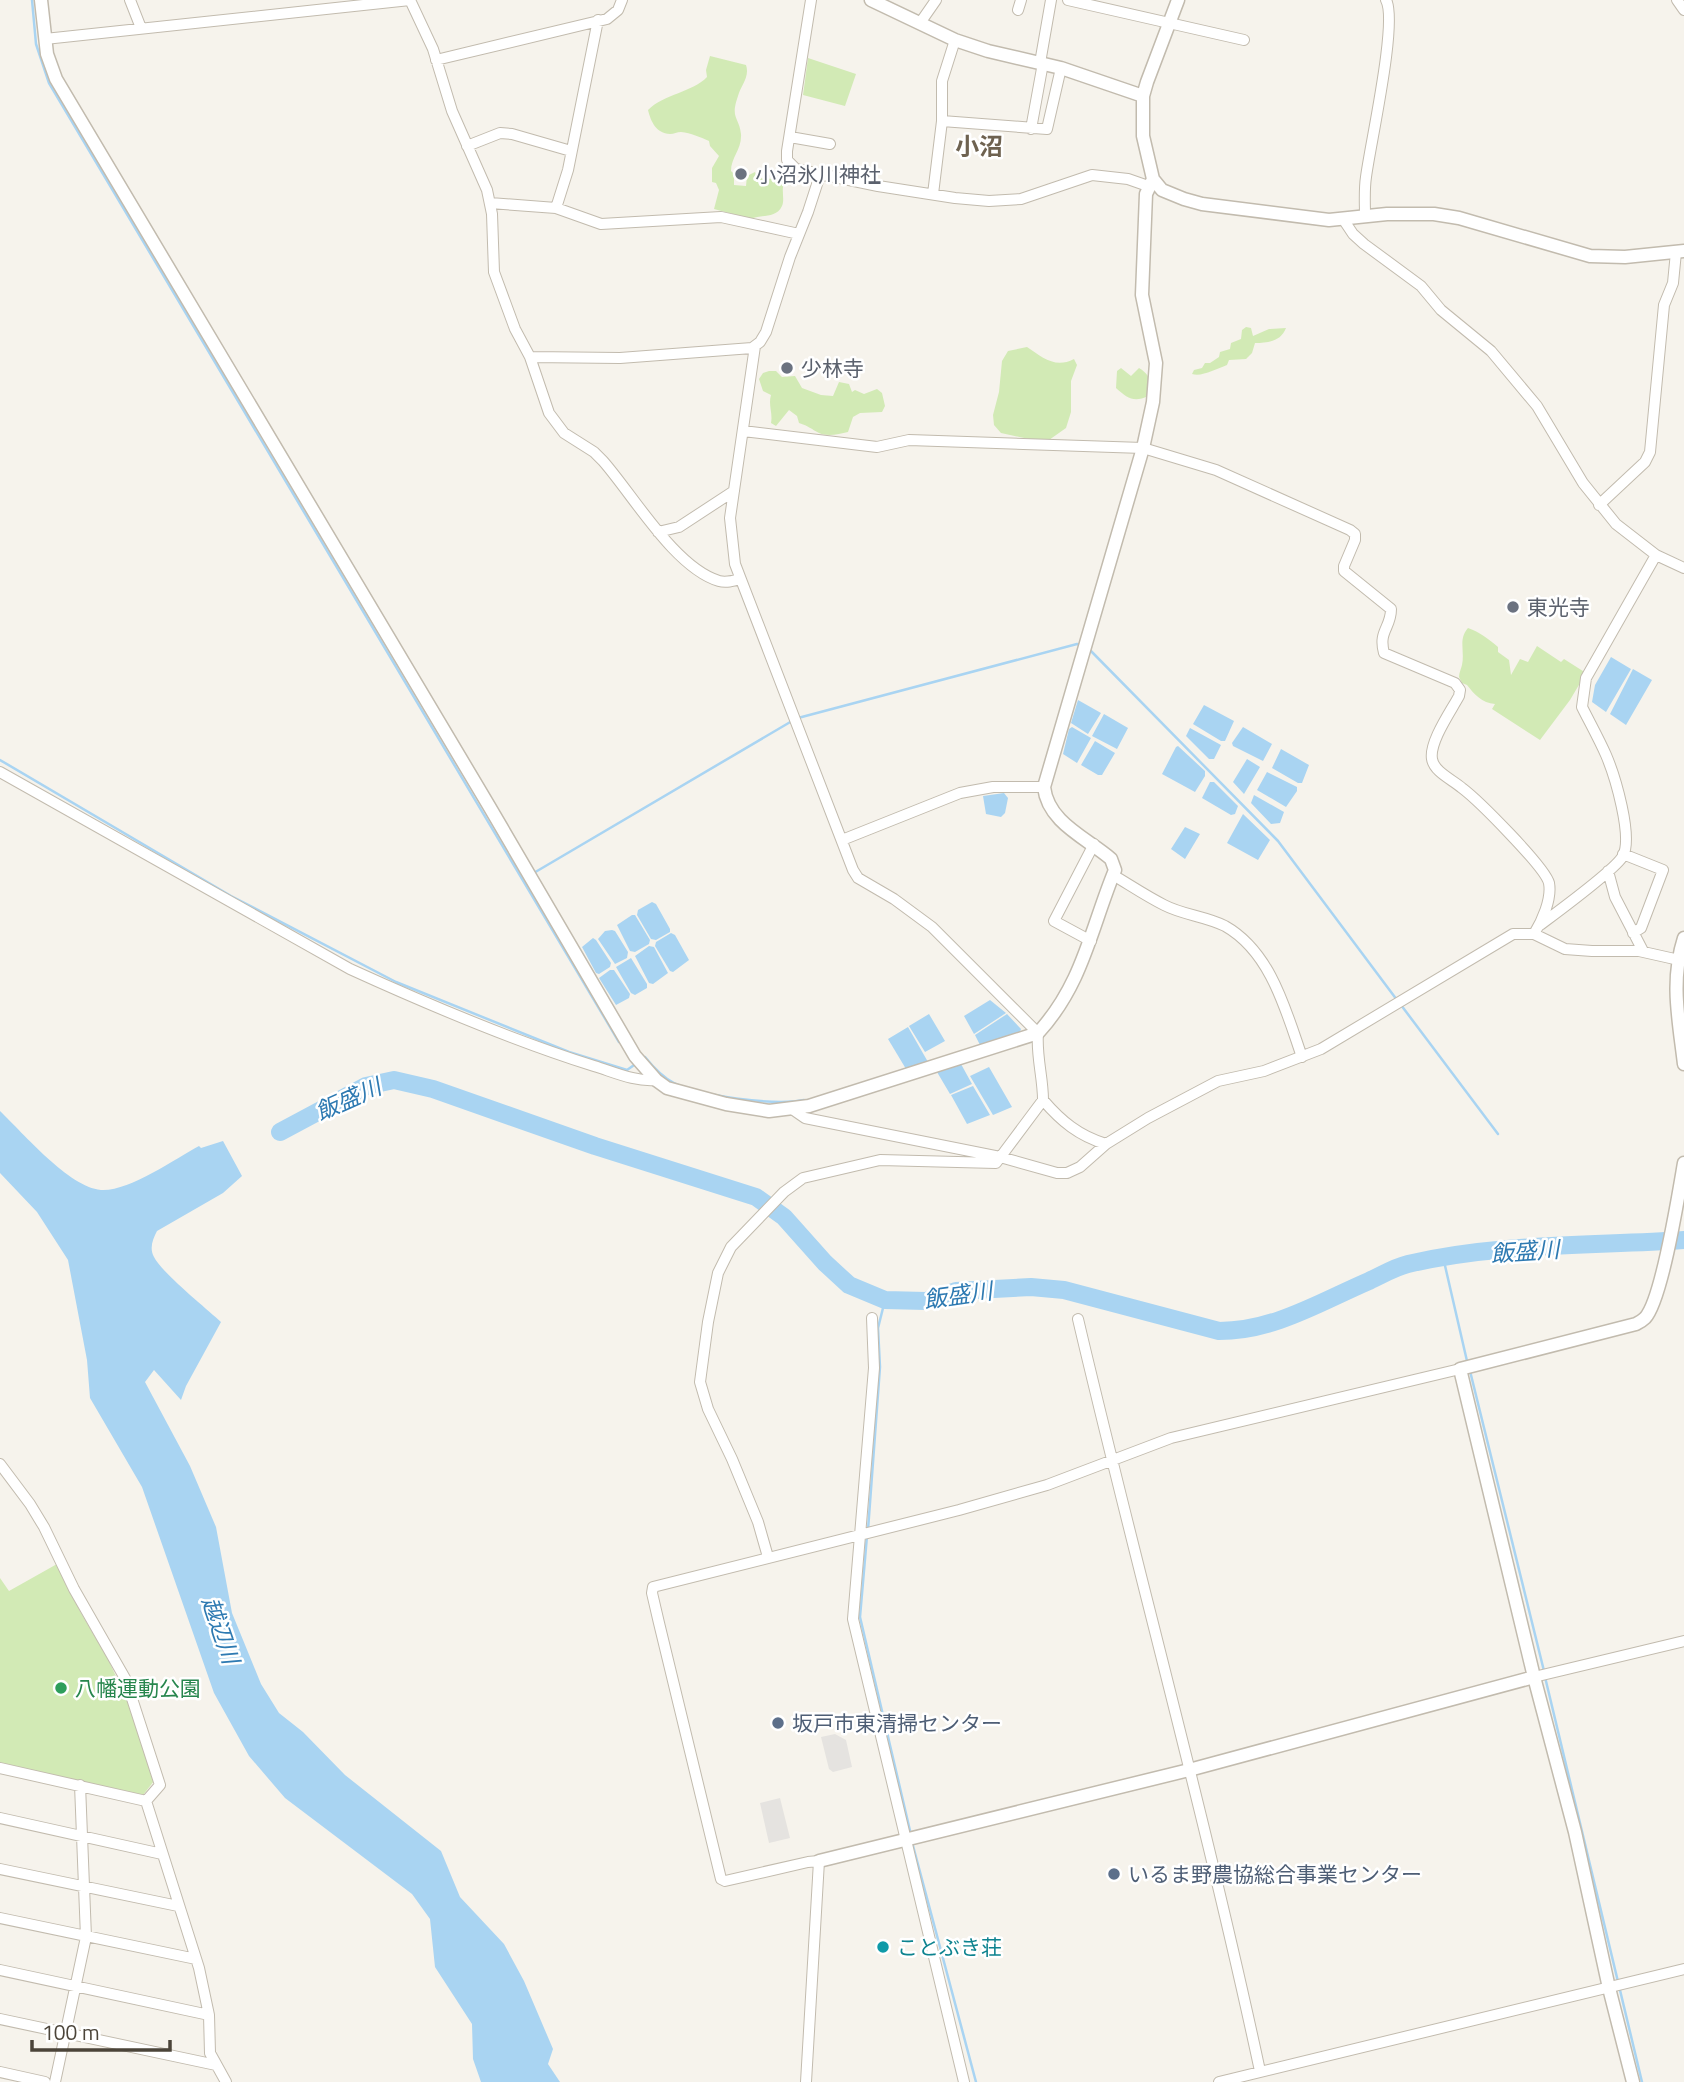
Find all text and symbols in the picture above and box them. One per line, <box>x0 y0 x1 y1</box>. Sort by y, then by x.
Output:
district label: 小沼 <box>955 128 1003 164</box>
place label: 小沼氷川神社 <box>755 158 881 190</box>
marker: 小沼氷川神社 <box>733 166 749 182</box>
place label: 少林寺 <box>801 352 864 384</box>
marker: 少林寺 <box>779 360 795 376</box>
place label: 東光寺 <box>1527 591 1590 623</box>
marker: 東光寺 <box>1505 599 1521 615</box>
water label: 飯盛川 <box>309 1068 389 1129</box>
water label: 飯盛川 <box>1489 1231 1564 1271</box>
water label: 飯盛川 <box>921 1272 998 1317</box>
water label: 越辺川 <box>193 1592 250 1671</box>
place label: 八幡運動公園 <box>75 1672 201 1704</box>
marker: 八幡運動公園 <box>53 1680 69 1696</box>
place label: 坂戸市東清掃センター <box>792 1707 1002 1739</box>
marker: 坂戸市東清掃センター <box>770 1715 786 1731</box>
place label: いるま野農協総合事業センター <box>1128 1858 1422 1890</box>
marker: いるま野農協総合事業センター <box>1106 1866 1122 1882</box>
place label: ことぶき荘 <box>897 1931 1002 1963</box>
marker: ことぶき荘 <box>875 1939 891 1955</box>
scale bar <box>32 2008 170 2052</box>
text: 100 m <box>42 2016 99 2048</box>

